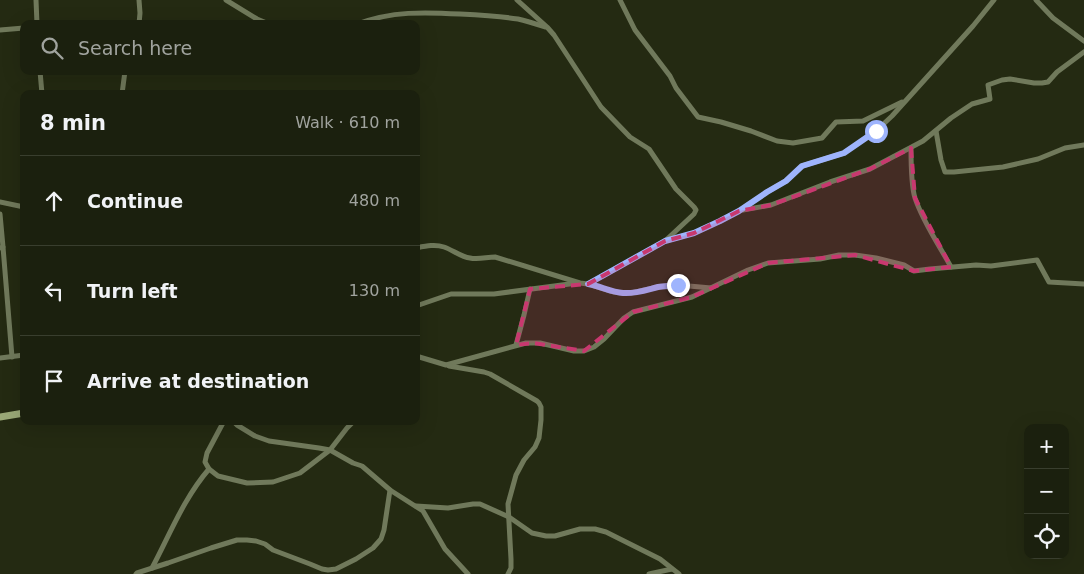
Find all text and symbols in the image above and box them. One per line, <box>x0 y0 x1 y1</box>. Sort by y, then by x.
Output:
search box <box>20 20 420 75</box>
icon: search <box>38 34 66 62</box>
text: Search here <box>78 37 192 59</box>
text: 8 min <box>40 111 106 135</box>
text: Walk · 610 m <box>295 113 400 132</box>
route start <box>865 120 888 143</box>
icon: ahead <box>40 187 68 215</box>
text: Continue <box>87 190 183 212</box>
text: 480 m <box>349 191 400 210</box>
route end <box>667 274 690 297</box>
icon: left <box>40 277 68 305</box>
text: Turn left <box>87 280 178 302</box>
text: 130 m <box>349 281 400 300</box>
icon: arrive <box>40 367 68 395</box>
text: Arrive at destination <box>87 370 309 392</box>
map controls <box>1024 424 1069 559</box>
button: + <box>1024 424 1069 469</box>
button: − <box>1024 469 1069 514</box>
button: locate <box>1024 514 1069 559</box>

